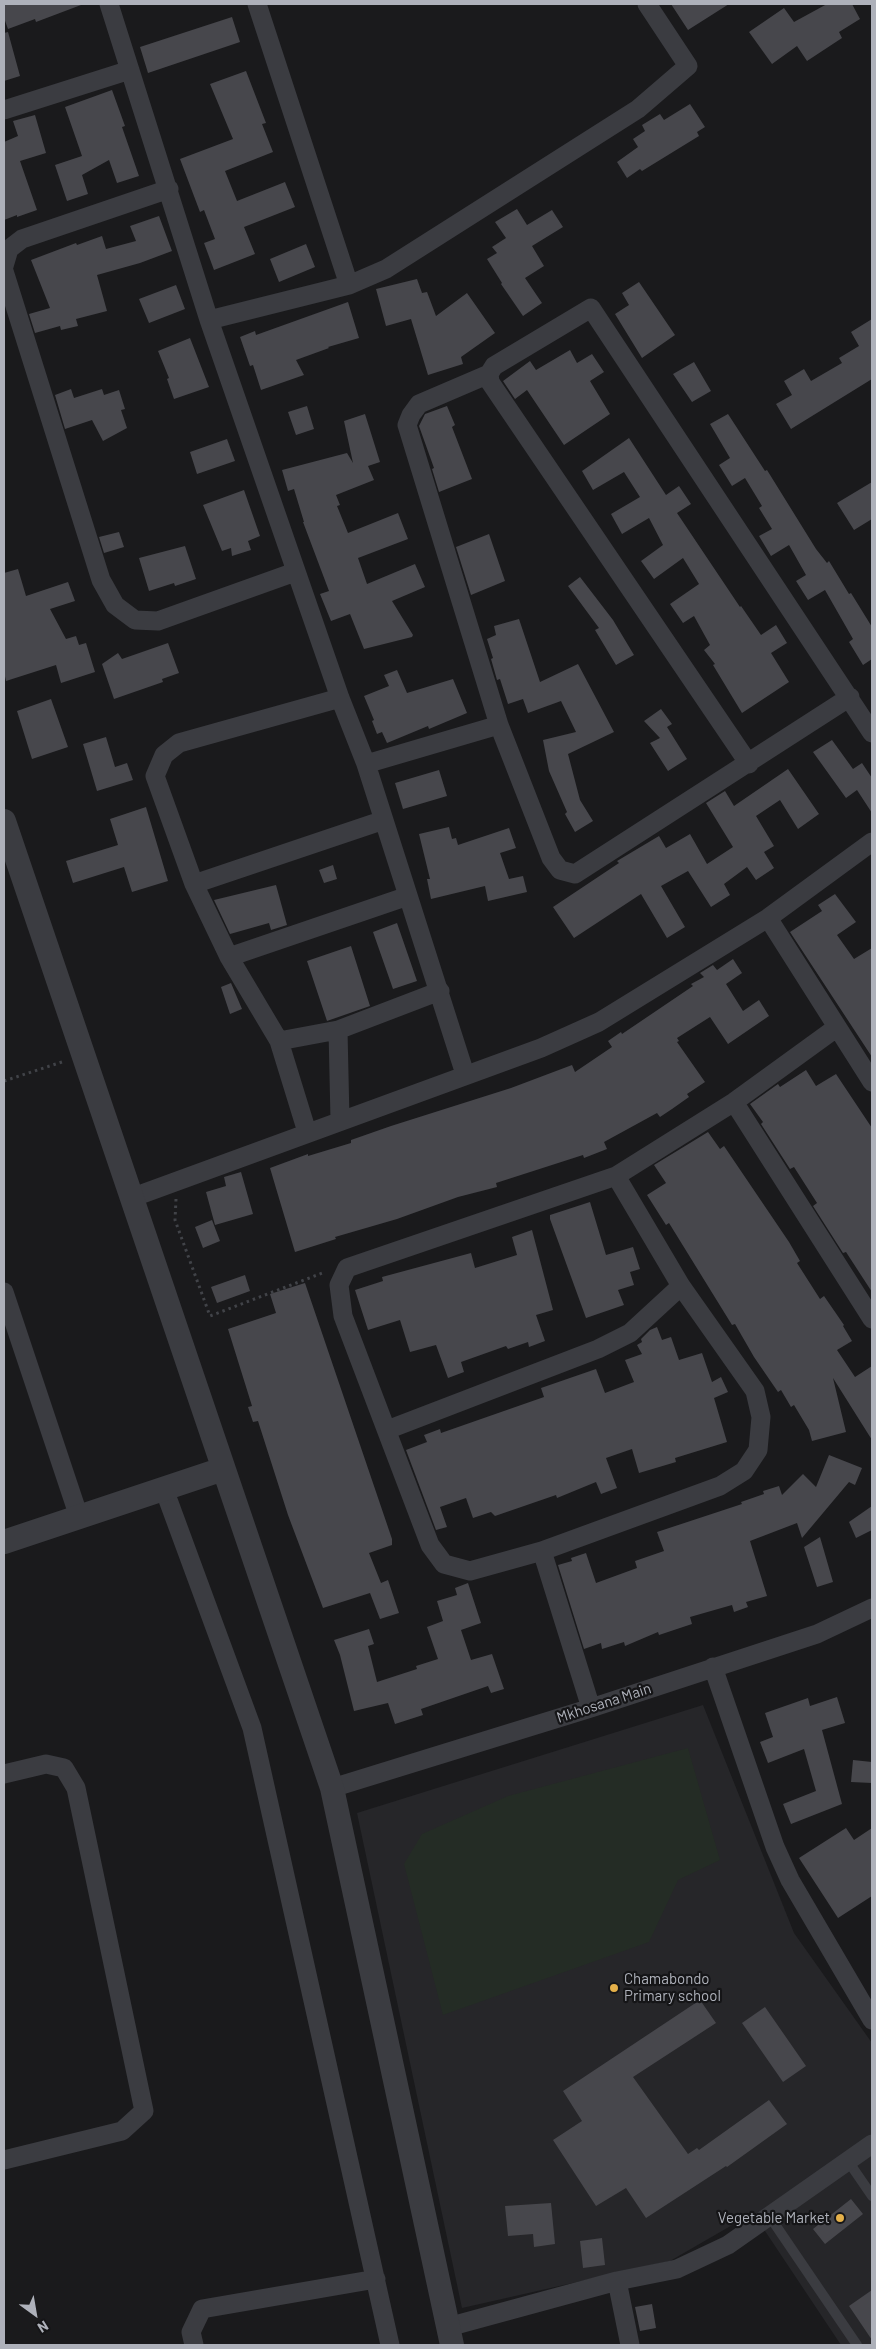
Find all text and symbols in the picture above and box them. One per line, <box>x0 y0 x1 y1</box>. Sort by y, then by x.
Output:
street label: Mkhosana Main <box>554 1679 654 1727</box>
place label: Chamabondo Primary school <box>624 1970 721 2005</box>
marker: Chamabondo Primary school <box>608 1982 620 1994</box>
place label: Vegetable Market <box>718 2209 830 2227</box>
marker: Vegetable Market <box>834 2212 846 2224</box>
north arrow <box>10 2289 60 2339</box>
text: N <box>35 2317 52 2337</box>

